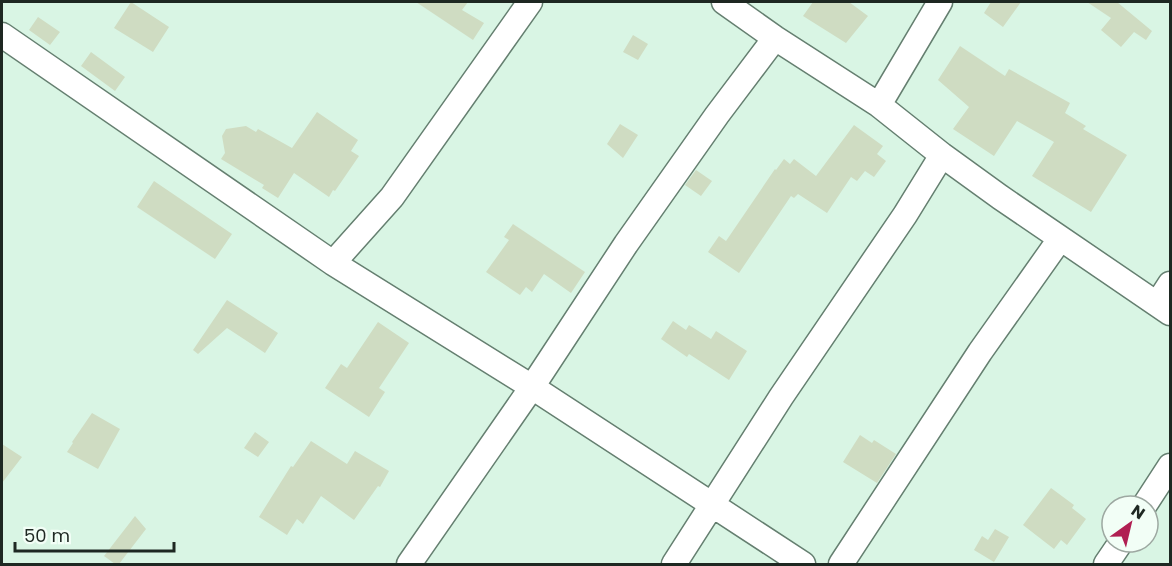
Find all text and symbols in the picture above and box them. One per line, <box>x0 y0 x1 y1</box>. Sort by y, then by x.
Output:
north arrow <box>1100 494 1160 554</box>
text: N <box>1127 499 1150 525</box>
scale bar <box>15 515 174 553</box>
text: 50 m <box>24 523 70 548</box>

